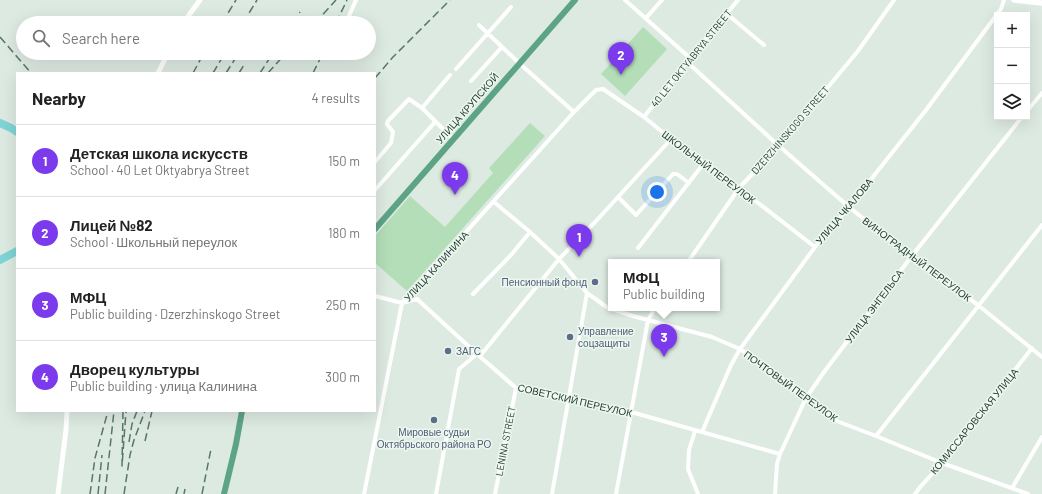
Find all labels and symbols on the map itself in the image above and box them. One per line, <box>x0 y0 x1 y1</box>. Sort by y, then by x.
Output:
street label: 40 LET OKTYABRYA STREET <box>648 7 734 109</box>
pin: 2 <box>608 42 634 75</box>
street label: УЛИЦА КРУПСКОЙ <box>433 70 501 146</box>
street label: DZERZHINSKOGO STREET <box>748 83 832 177</box>
street label: ШКОЛЬНЫЙ ПЕРЕУЛОК <box>660 128 758 206</box>
pin: 4 <box>442 162 468 195</box>
street label: УЛИЦА ЧКАЛОВА <box>813 175 875 246</box>
your location <box>647 182 667 202</box>
street label: ВИНОГРАДНЫЙ ПЕРЕУЛОК <box>860 214 974 304</box>
pin: 1 <box>566 224 592 257</box>
street label: УЛИЦА КАЛИНИНА <box>401 228 471 304</box>
street label: УЛИЦА ЭНГЕЛЬСА <box>842 267 906 345</box>
place label: Пенсионный фонд <box>502 276 587 288</box>
marker: Пенсионный фонд <box>590 277 600 287</box>
pin: 3 <box>651 324 677 357</box>
place label: Управление соцзащиты <box>578 325 634 349</box>
marker: Управление соцзащиты <box>565 332 575 342</box>
place label: ЗАГС <box>456 345 481 357</box>
marker: ЗАГС <box>443 346 453 356</box>
street label: ПОЧТОВЫЙ ПЕРЕУЛОК <box>742 348 840 424</box>
street label: КОМИССАРОВСКАЯ УЛИЦА <box>927 365 1021 477</box>
street label: СОВЕТСКИЙ ПЕРЕУЛОК <box>517 381 634 419</box>
street label: LENINA STREET <box>492 405 518 477</box>
marker: Мировые судьи Октябрьского района РО <box>429 415 439 425</box>
place label: Мировые судьи Октябрьского района РО <box>377 426 491 450</box>

